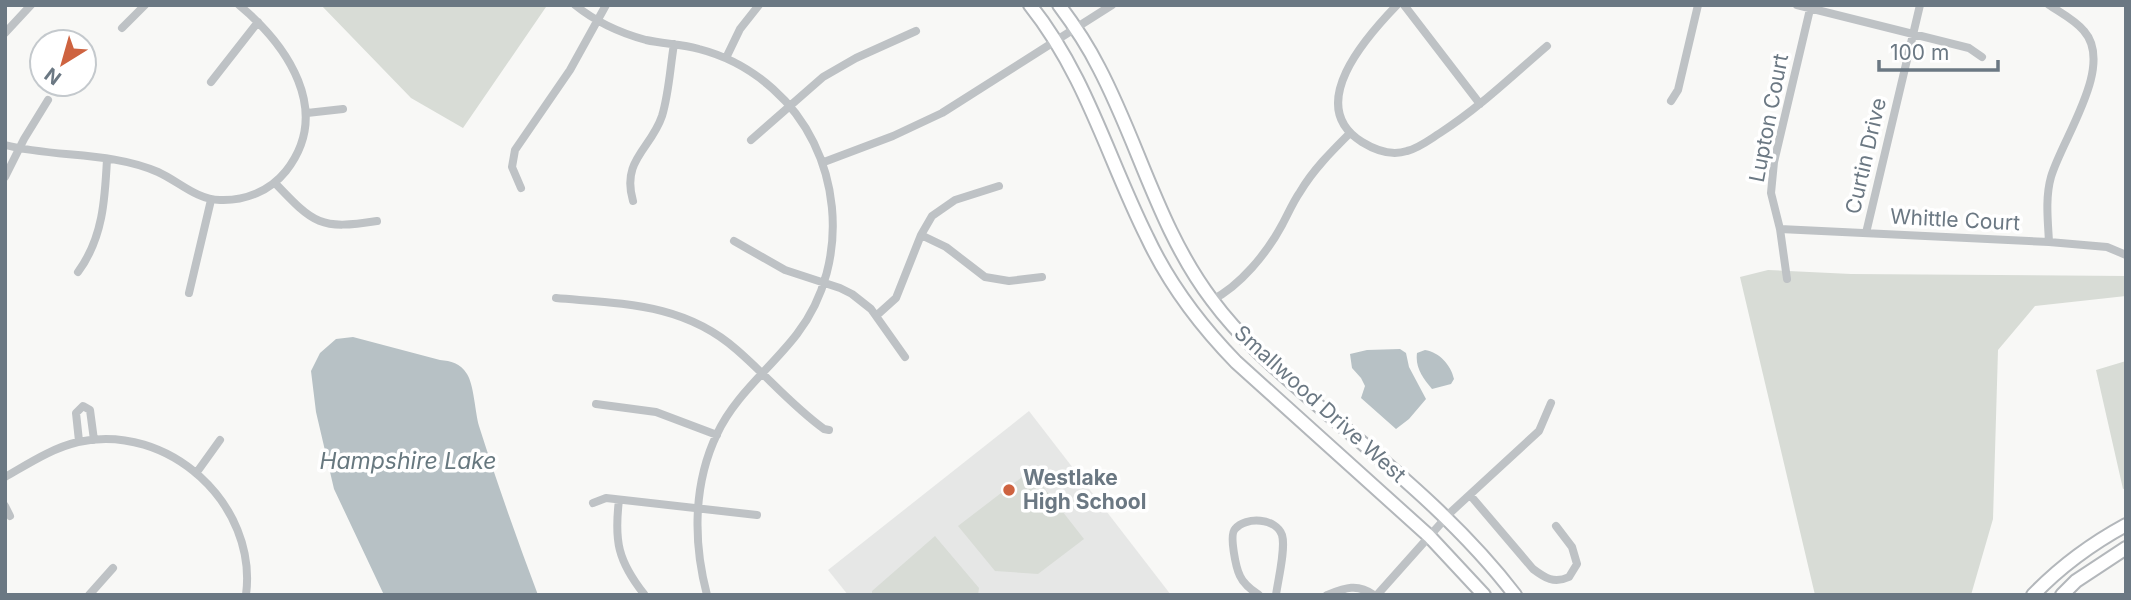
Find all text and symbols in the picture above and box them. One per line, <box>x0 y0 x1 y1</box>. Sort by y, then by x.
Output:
north arrow <box>28 28 98 98</box>
scale bar <box>1879 28 1998 72</box>
text: 100 m <box>1890 40 1949 65</box>
street label: Lupton Court <box>1744 52 1793 184</box>
text: N <box>40 63 66 90</box>
street label: Curtin Drive <box>1840 95 1891 216</box>
street label: Whittle Court <box>1889 204 2021 235</box>
street label: Smallwood Drive West <box>1229 320 1411 487</box>
water label: Hampshire Lake <box>319 447 497 475</box>
place label: Westlake High School <box>1023 465 1146 514</box>
marker: Westlake High School <box>1001 482 1017 498</box>

